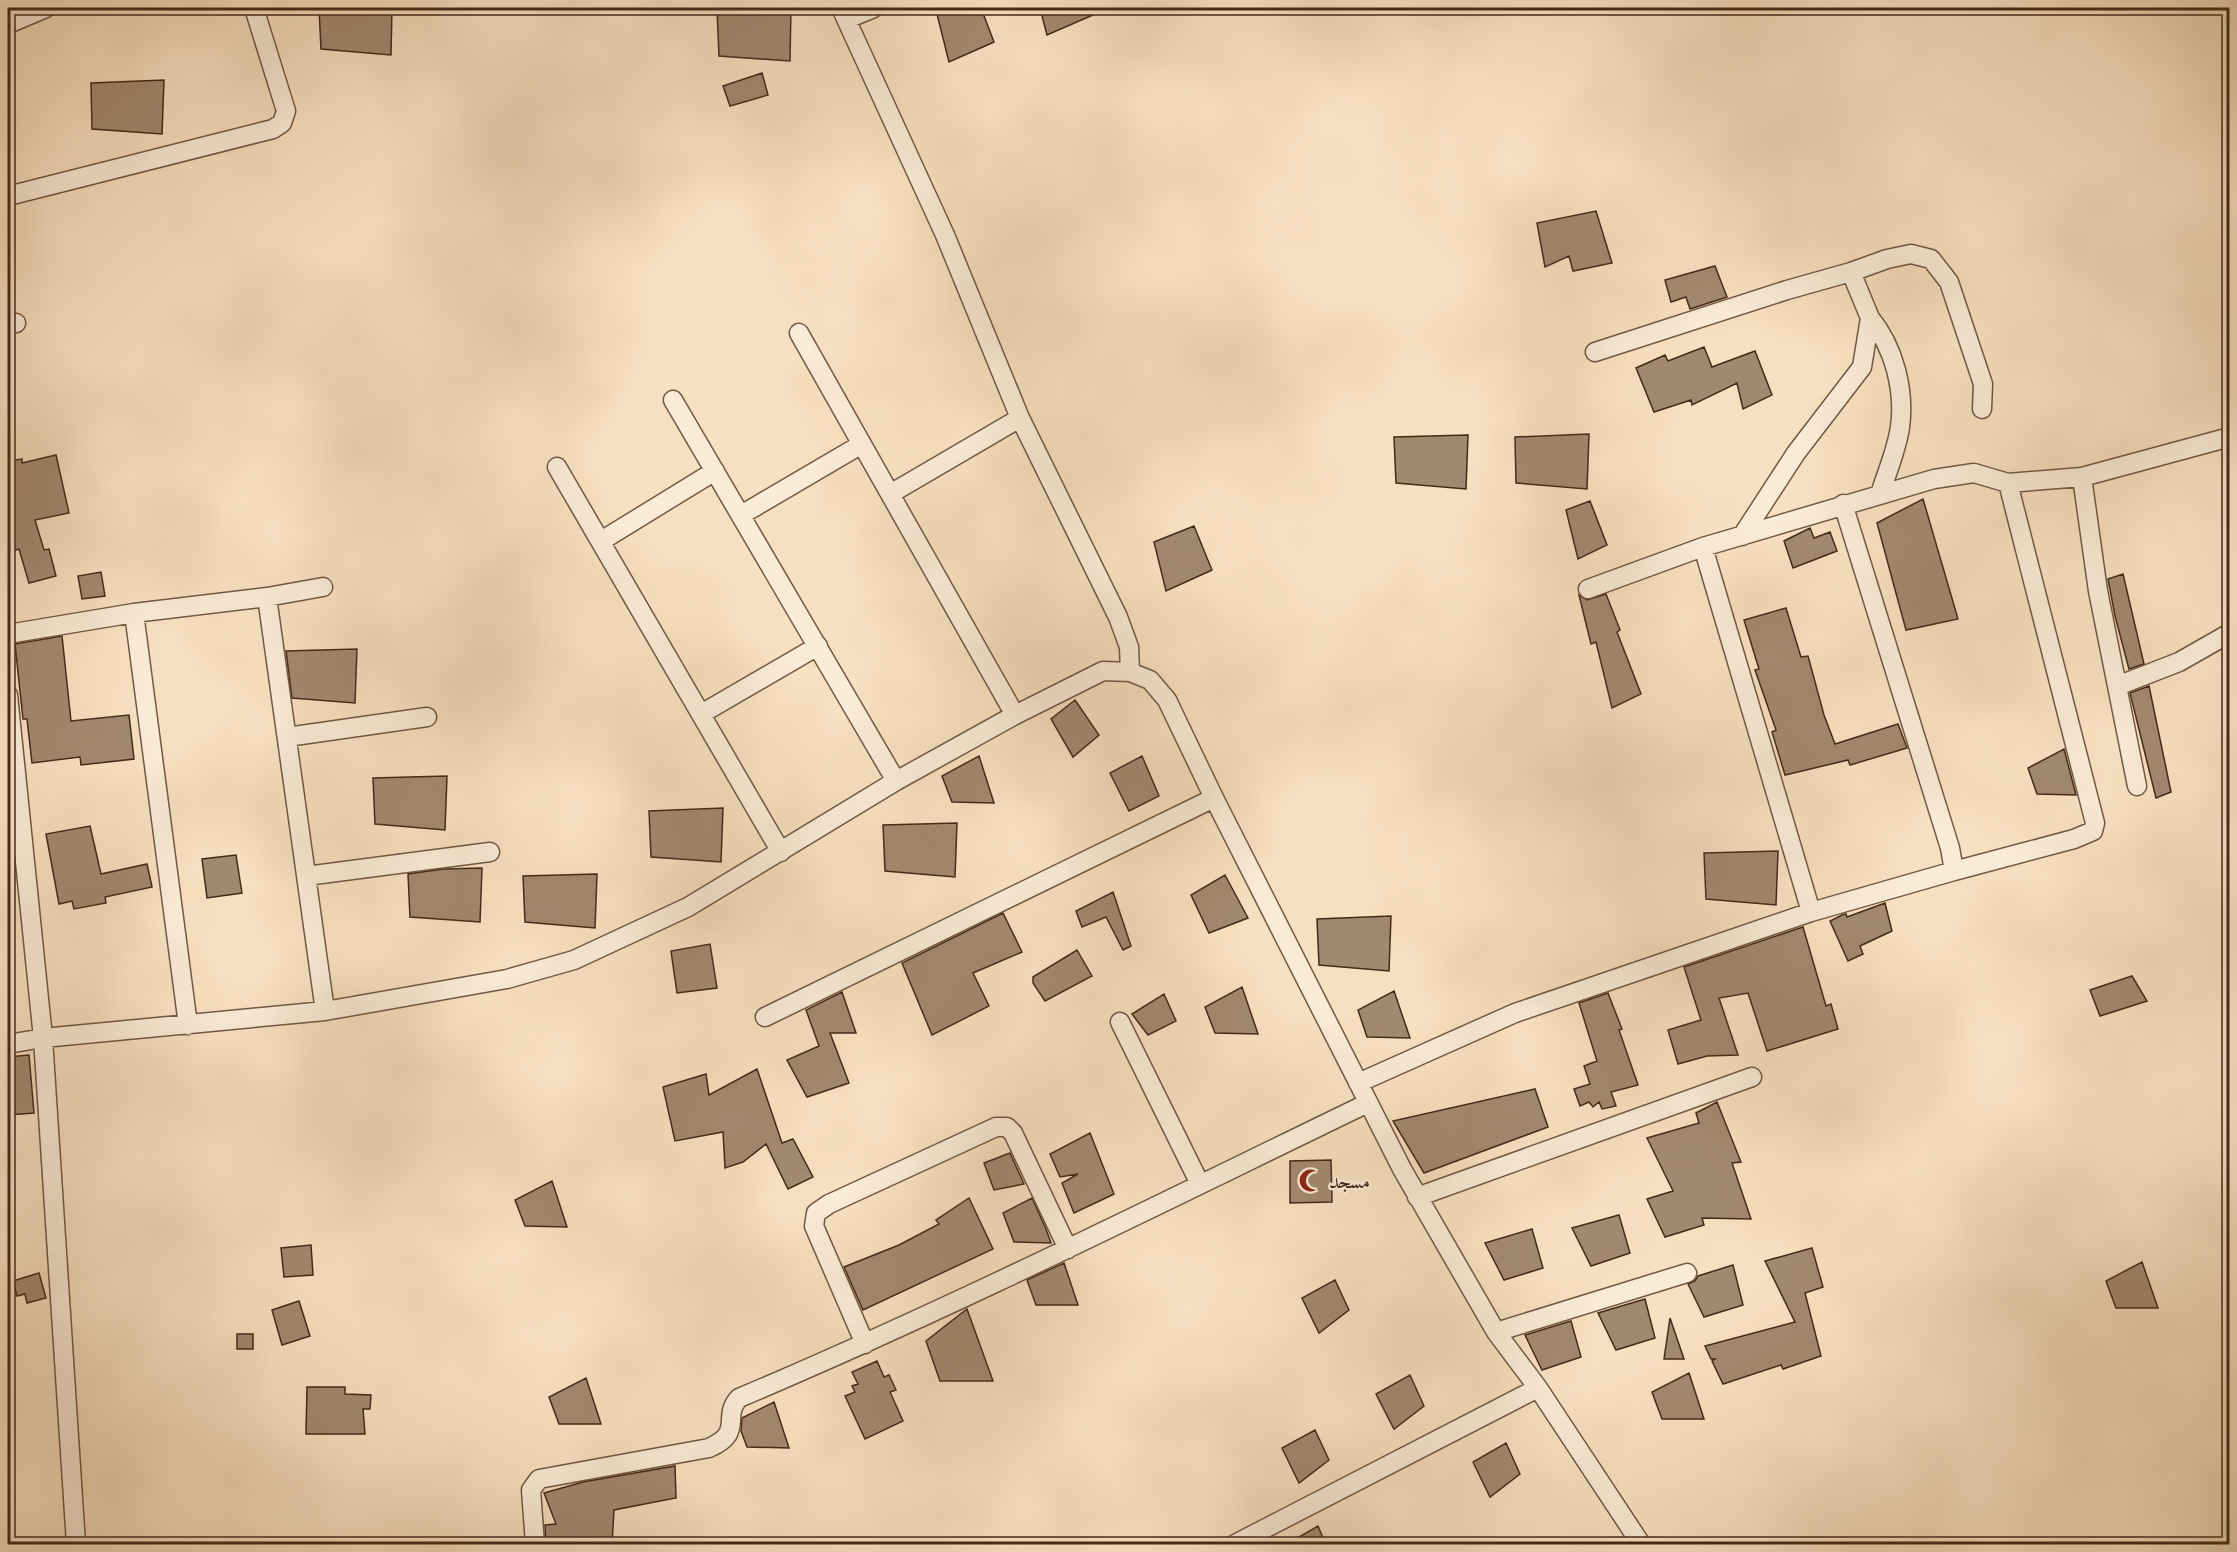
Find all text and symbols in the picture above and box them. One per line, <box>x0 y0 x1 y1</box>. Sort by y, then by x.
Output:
place label: مسجد <box>1329 1167 1370 1195</box>
mosque icon: مسجد <box>1298 1168 1324 1194</box>

